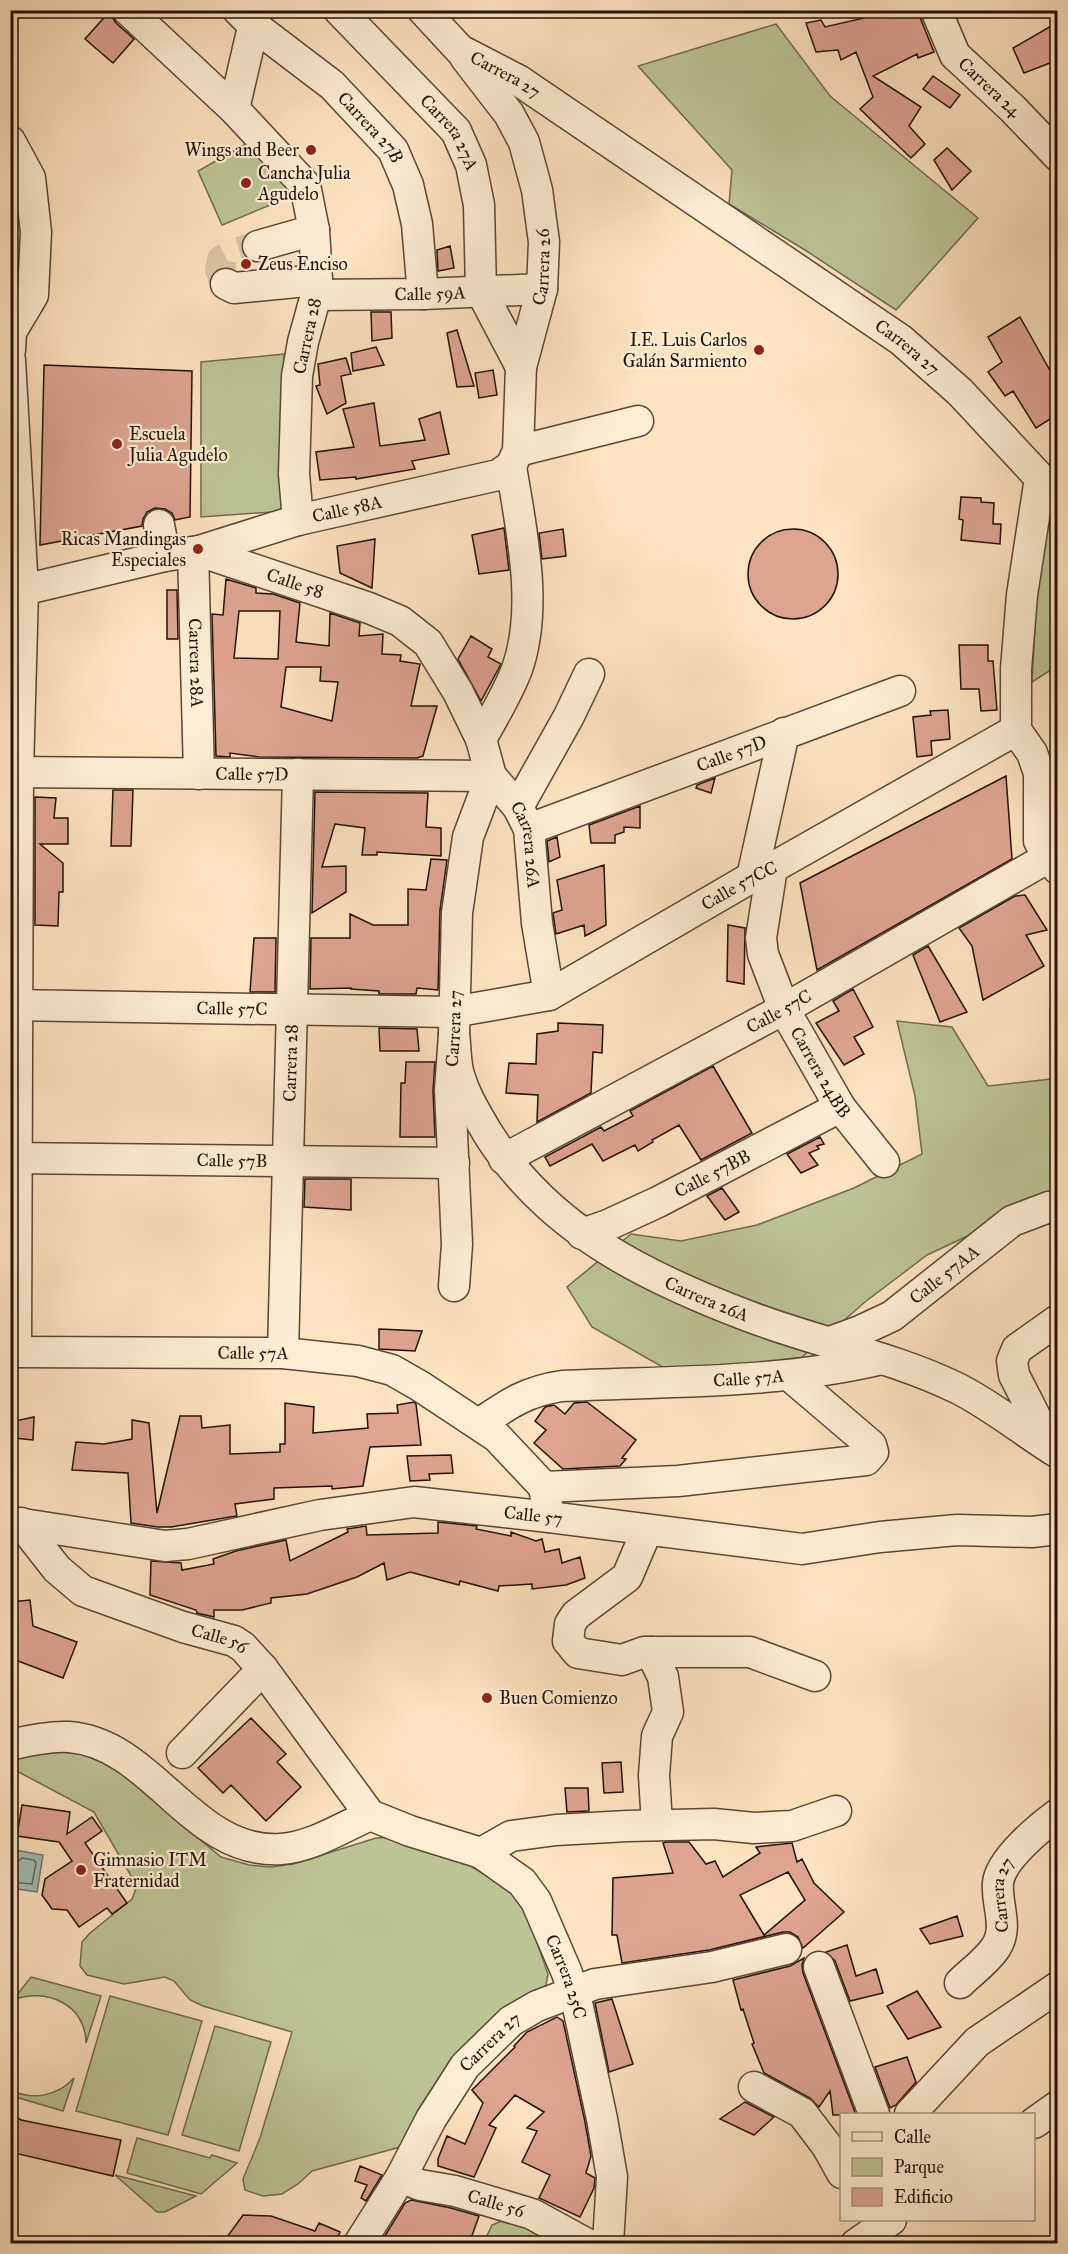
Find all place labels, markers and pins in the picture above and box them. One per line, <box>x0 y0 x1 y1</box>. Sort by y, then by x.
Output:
place label: Wings and Beer <box>184 139 299 162</box>
marker: Wings and Beer <box>304 143 318 157</box>
place label: Cancha Julia Agudelo <box>257 162 351 206</box>
marker: Cancha Julia Agudelo <box>239 176 253 190</box>
place label: Zeus Enciso <box>258 253 348 275</box>
marker: Zeus Enciso <box>239 257 253 271</box>
place label: I.E. Luis Carlos Galán Sarmiento <box>623 329 747 372</box>
marker: I.E. Luis Carlos Galán Sarmiento <box>752 343 766 357</box>
place label: Escuela Julia Agudelo <box>127 423 228 467</box>
marker: Escuela Julia Agudelo <box>110 437 124 451</box>
place label: Ricas Mandingas Especiales <box>61 528 186 571</box>
marker: Ricas Mandingas Especiales <box>191 542 205 556</box>
place label: Buen Comienzo <box>499 1687 618 1709</box>
marker: Buen Comienzo <box>480 1691 494 1705</box>
place label: Gimnasio ITM Fraternidad <box>93 1849 207 1892</box>
marker: Gimnasio ITM Fraternidad <box>74 1863 88 1877</box>

